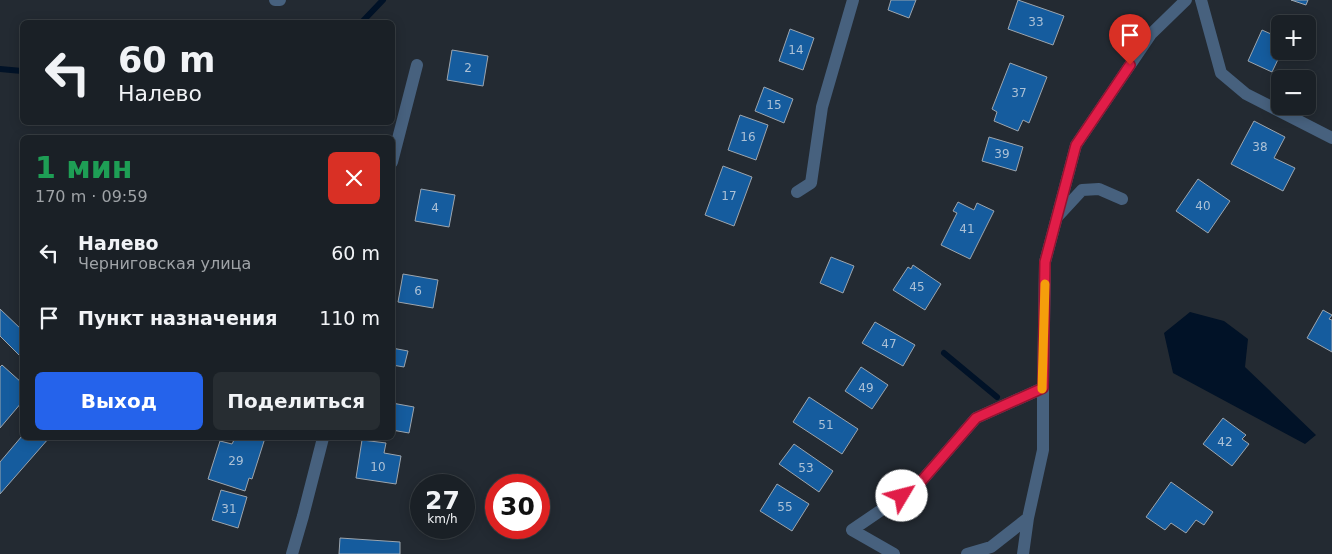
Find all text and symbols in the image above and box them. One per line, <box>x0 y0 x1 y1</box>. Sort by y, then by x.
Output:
pin <box>1109 14 1151 65</box>
house number: 33 <box>1028 15 1044 29</box>
map controls <box>1271 15 1316 115</box>
button: + <box>1271 15 1316 60</box>
icon: arrive <box>1116 21 1144 49</box>
icon: left <box>35 40 100 105</box>
text: 60 m <box>118 40 215 80</box>
house number: 14 <box>788 43 804 57</box>
house number: 2 <box>464 61 472 75</box>
button: − <box>1271 70 1316 115</box>
text: Налево <box>118 81 202 106</box>
house number: 37 <box>1011 86 1027 100</box>
house number: 15 <box>766 98 782 112</box>
house number: 16 <box>740 130 756 144</box>
house number: 38 <box>1252 140 1268 154</box>
house number: 39 <box>994 147 1010 161</box>
text: 1 мин <box>35 150 133 185</box>
button: close <box>328 152 380 204</box>
text: 170 m · 09:59 <box>35 187 148 206</box>
house number: 17 <box>721 189 737 203</box>
house number: 40 <box>1195 199 1211 213</box>
house number: 4 <box>431 201 439 215</box>
house number: 41 <box>959 222 975 236</box>
text: Налево <box>78 232 159 254</box>
icon: left <box>35 239 63 267</box>
text: 60 m <box>331 242 380 264</box>
text: Черниговская улица <box>78 254 251 273</box>
house number: 45 <box>909 280 925 294</box>
house number: 6 <box>414 284 422 298</box>
icon: arrive <box>35 304 63 332</box>
text: Пункт назначения <box>78 307 277 329</box>
text: 110 m <box>319 307 380 329</box>
house number: 47 <box>881 337 897 351</box>
button: Выход <box>35 372 203 430</box>
button: Поделиться <box>213 372 380 430</box>
house number: 49 <box>858 381 874 395</box>
house number: 51 <box>818 418 834 432</box>
house number: 42 <box>1217 435 1233 449</box>
house number: 29 <box>228 454 244 468</box>
house number: 10 <box>370 460 386 474</box>
house number: 53 <box>798 461 814 475</box>
position arrow <box>875 469 927 521</box>
speed limit sign: 30 <box>485 474 550 539</box>
text: 27 <box>425 486 460 515</box>
house number: 55 <box>777 500 793 514</box>
house number: 31 <box>221 502 237 516</box>
text: km/h <box>427 512 458 526</box>

